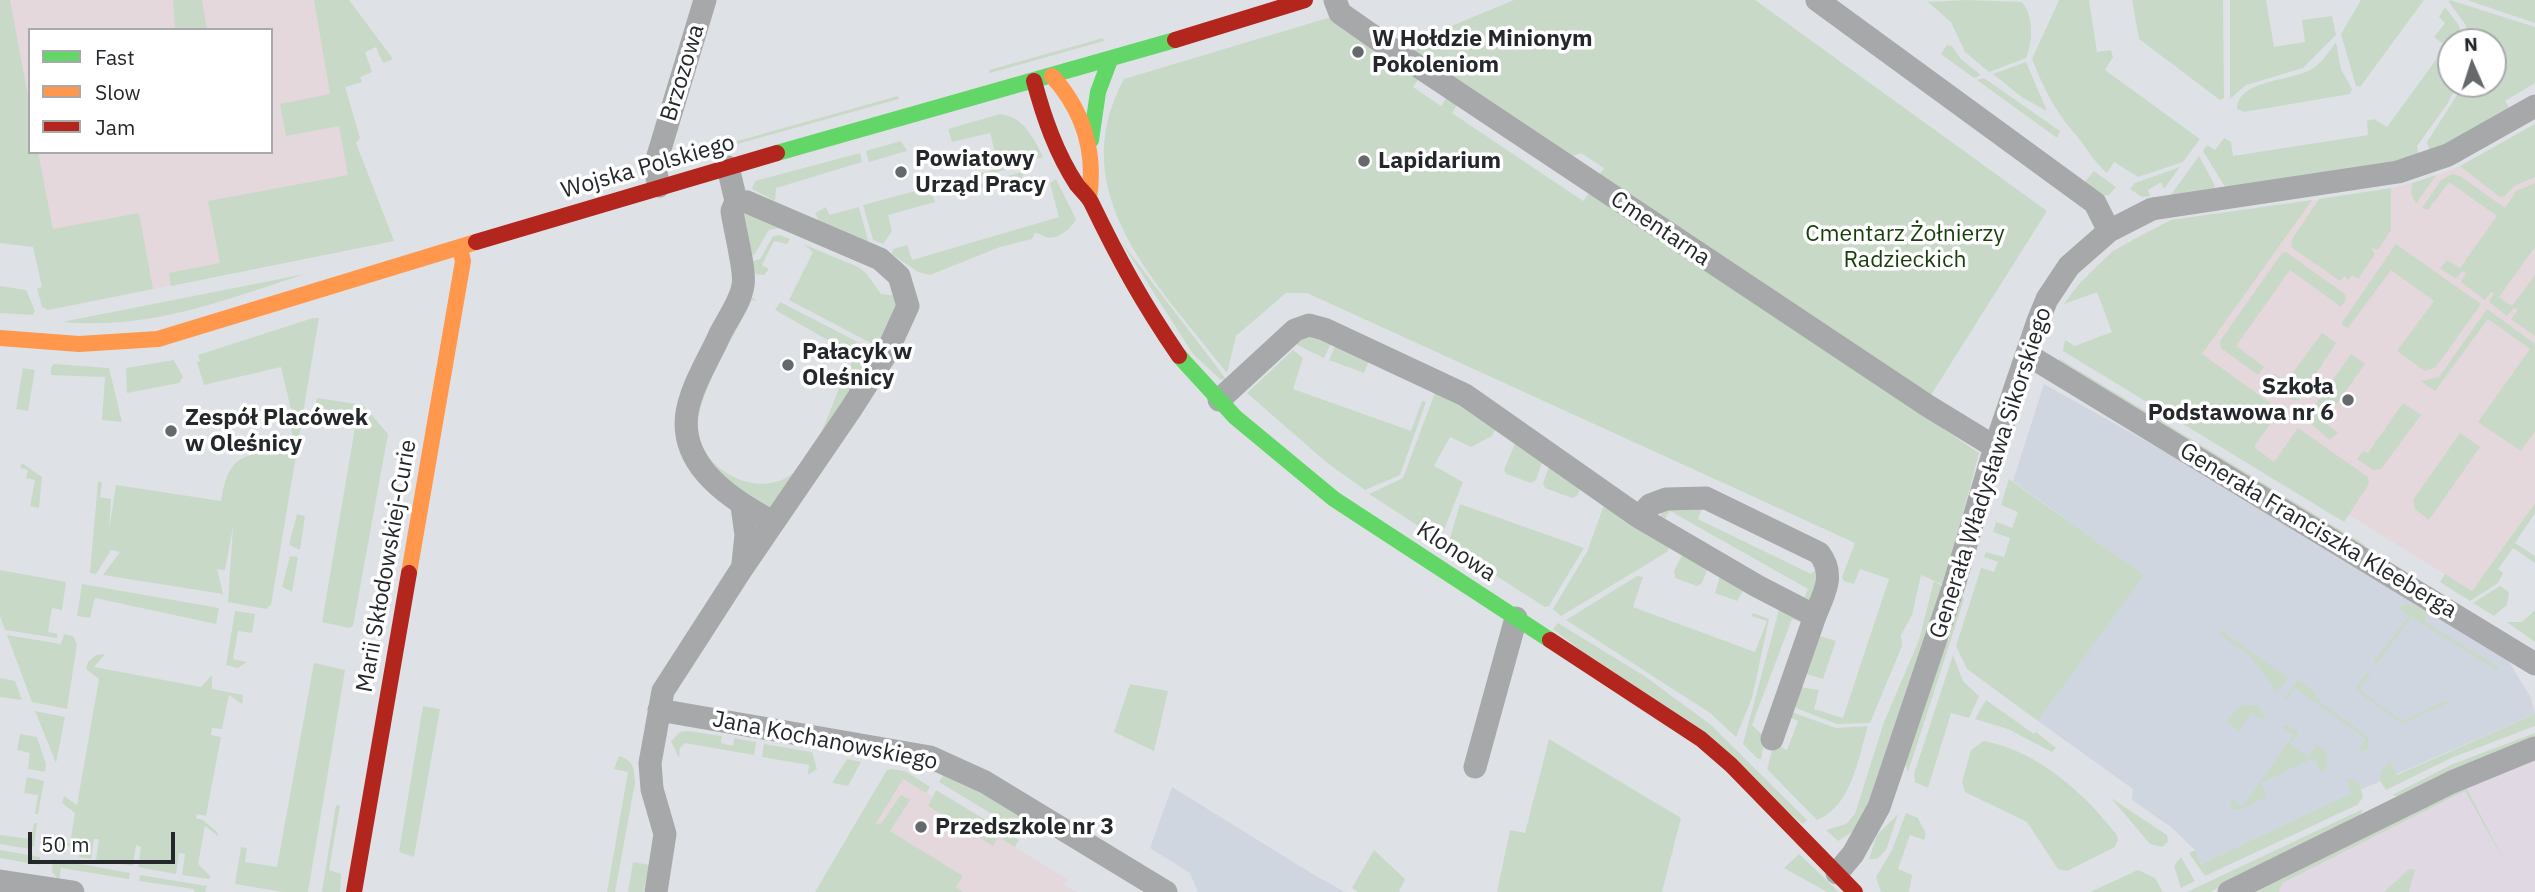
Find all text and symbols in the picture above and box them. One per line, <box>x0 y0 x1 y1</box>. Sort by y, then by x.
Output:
street label: Brzozowa <box>655 21 711 125</box>
place label: W Hołdzie Minionym Pokoleniom <box>1372 25 1593 79</box>
legend <box>28 28 273 154</box>
north arrow <box>2437 28 2507 98</box>
text: N <box>2463 32 2478 56</box>
text: Fast <box>95 43 135 71</box>
marker: W Hołdzie Minionym Pokoleniom <box>1350 44 1366 60</box>
text: Slow <box>95 78 141 106</box>
text: Jam <box>95 113 135 141</box>
street label: Wojska Polskiego <box>558 129 738 205</box>
place label: Powiatowy Urząd Pracy <box>915 145 1046 199</box>
place label: Lapidarium <box>1378 147 1501 175</box>
marker: Lapidarium <box>1356 153 1372 169</box>
marker: Powiatowy Urząd Pracy <box>893 164 909 180</box>
street label: Cmentarna <box>1605 186 1715 272</box>
park label: Cmentarz Żołnierzy Radzieckich <box>1805 220 2005 274</box>
street label: Generała Władysława Sikorskiego <box>1924 304 2058 642</box>
place label: Pałacyk w Oleśnicy <box>802 338 912 392</box>
marker: Pałacyk w Oleśnicy <box>780 357 796 373</box>
place label: Szkoła Podstawowa nr 6 <box>2148 373 2334 427</box>
marker: Szkoła Podstawowa nr 6 <box>2340 392 2356 408</box>
place label: Zespół Placówek w Oleśnicy <box>185 404 368 458</box>
marker: Zespół Placówek w Oleśnicy <box>163 423 179 439</box>
street label: Generała Franciszka Kleeberga <box>2175 437 2461 625</box>
street label: Marii Skłodowskiej-Curie <box>351 438 423 694</box>
street label: Klonowa <box>1411 516 1501 588</box>
street label: Jana Kochanowskiego <box>710 706 940 776</box>
place label: Przedszkole nr 3 <box>935 813 1114 841</box>
scale bar <box>32 818 178 862</box>
marker: Przedszkole nr 3 <box>913 819 929 835</box>
text: 50 m <box>41 830 90 858</box>

